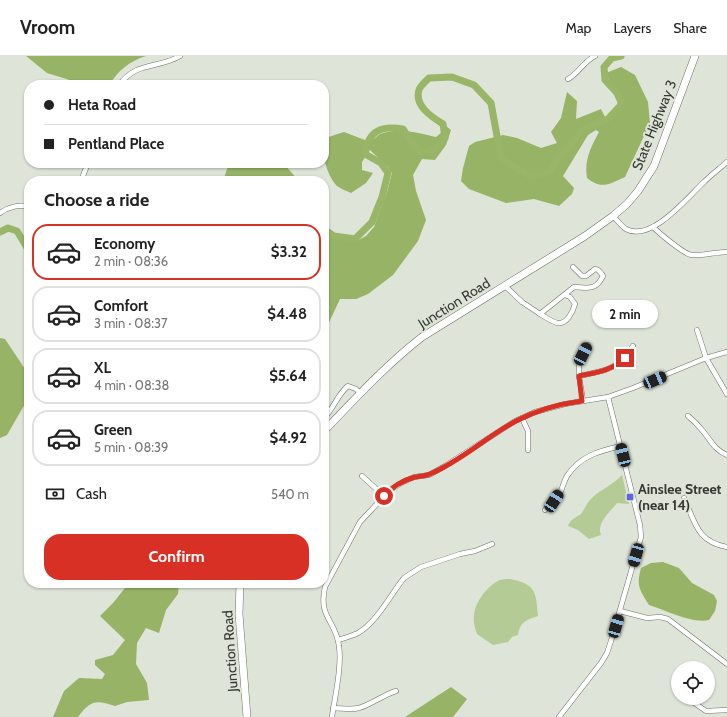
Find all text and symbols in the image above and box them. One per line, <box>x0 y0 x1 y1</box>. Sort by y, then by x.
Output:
text: Vroom <box>20 16 75 39</box>
text: Map <box>566 19 591 37</box>
text: Layers <box>613 19 651 37</box>
text: Share <box>673 19 707 37</box>
street label: State Highway 3 <box>628 77 680 173</box>
text: Heta Road <box>68 96 136 114</box>
text: Pentland Place <box>68 135 164 153</box>
text: Choose a ride <box>44 189 149 211</box>
icon: car <box>46 234 82 270</box>
text: Economy <box>94 235 155 253</box>
text: $3.32 <box>271 243 307 261</box>
text: 2 min · 08:36 <box>94 253 168 269</box>
street label: Junction Road <box>414 274 493 333</box>
icon: car <box>46 296 82 332</box>
text: Comfort <box>94 297 148 315</box>
callout: 2 min <box>592 300 658 328</box>
text: $4.48 <box>267 305 307 323</box>
text: 2 min <box>609 306 641 322</box>
text: 3 min · 08:37 <box>94 315 168 331</box>
car <box>572 341 594 367</box>
route end <box>616 349 634 367</box>
icon: car <box>46 358 82 394</box>
text: XL <box>94 359 111 377</box>
text: $5.64 <box>269 367 307 385</box>
car <box>642 370 668 390</box>
text: 4 min · 08:38 <box>94 377 169 393</box>
icon: car <box>46 420 82 456</box>
text: Green <box>94 421 132 439</box>
text: $4.92 <box>270 429 307 447</box>
text: 5 min · 08:39 <box>94 439 168 455</box>
car <box>614 442 632 468</box>
place label: Ainslee Street (near 14) <box>638 480 722 514</box>
icon: cash <box>44 483 66 505</box>
text: Cash <box>76 485 107 503</box>
text: 540 m <box>271 486 309 502</box>
route start <box>375 487 393 505</box>
car <box>542 488 566 514</box>
marker: Ainslee Street (near 14) <box>625 492 635 502</box>
button: Confirm <box>44 534 309 580</box>
car <box>627 542 645 568</box>
street label: Junction Road <box>218 610 242 693</box>
car <box>607 613 625 639</box>
map controls <box>671 661 715 705</box>
button: locate <box>671 661 715 705</box>

